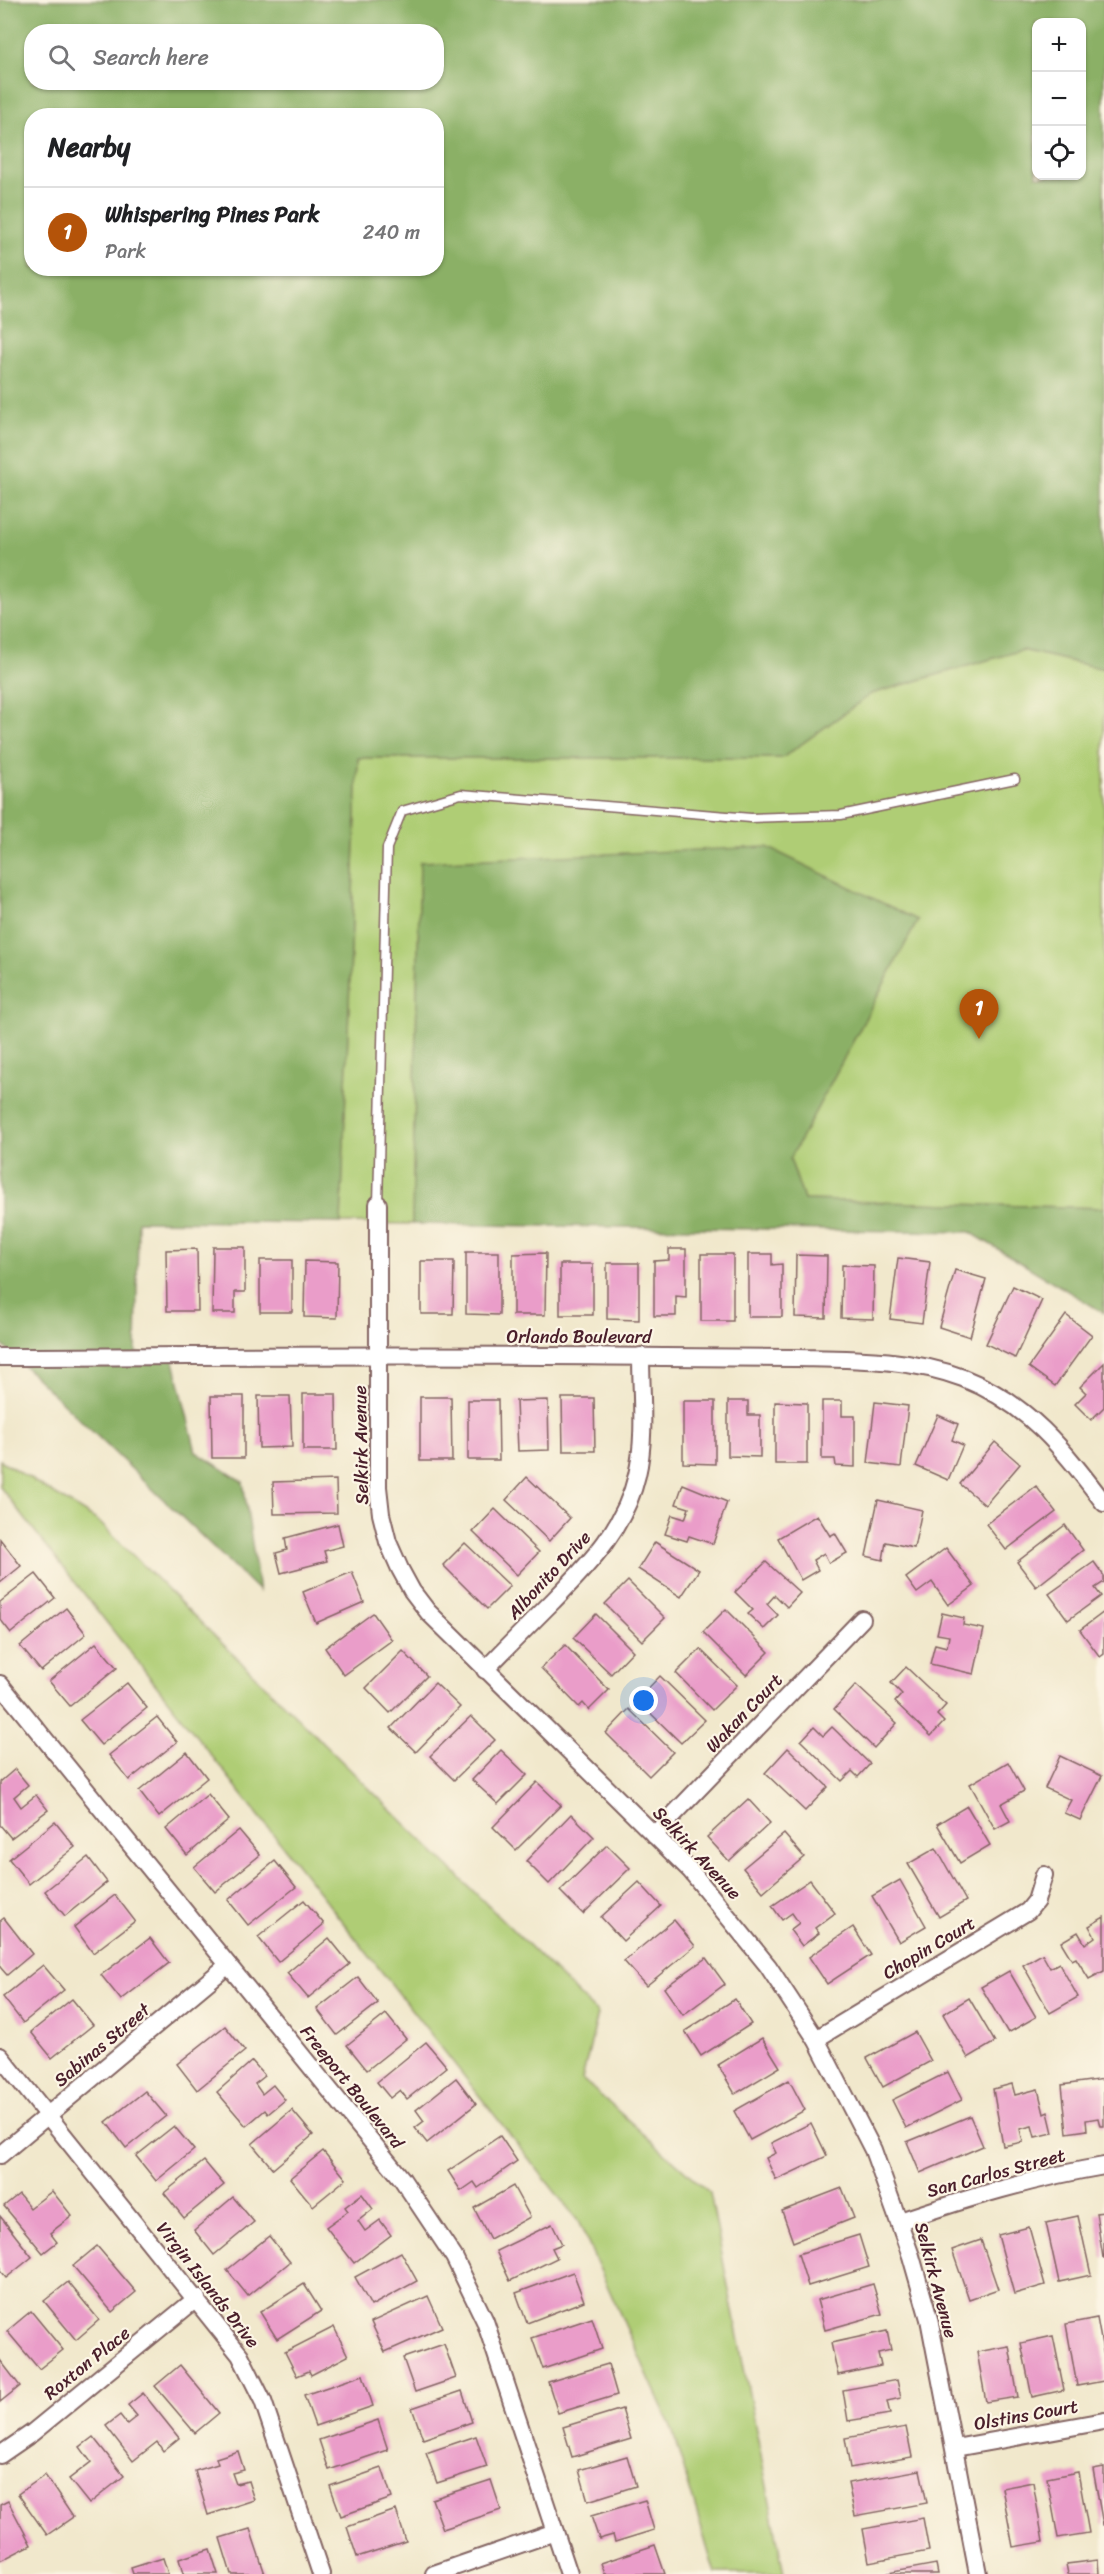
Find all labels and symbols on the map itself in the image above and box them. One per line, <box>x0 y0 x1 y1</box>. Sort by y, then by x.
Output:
pin: 1 <box>960 990 998 1039</box>
street label: Orlando Boulevard <box>507 1321 653 1353</box>
street label: Selkirk Avenue <box>344 1385 378 1505</box>
street label: Albonito Drive <box>498 1523 599 1628</box>
street label: Wakan Court <box>697 1665 791 1760</box>
your location <box>629 1686 658 1715</box>
street label: Selkirk Avenue <box>645 1798 749 1908</box>
street label: Chopin Court <box>876 1907 982 1988</box>
street label: Sabinas Street <box>46 1994 158 2095</box>
street label: Freeport Boulevard <box>292 2018 413 2157</box>
street label: San Carlos Street <box>923 2139 1069 2207</box>
street label: Virgin Islands Drive <box>148 2214 268 2356</box>
street label: Selkirk Avenue <box>905 2218 967 2342</box>
street label: Roxton Place <box>36 2318 138 2408</box>
street label: Olstins Court <box>971 2390 1081 2440</box>

